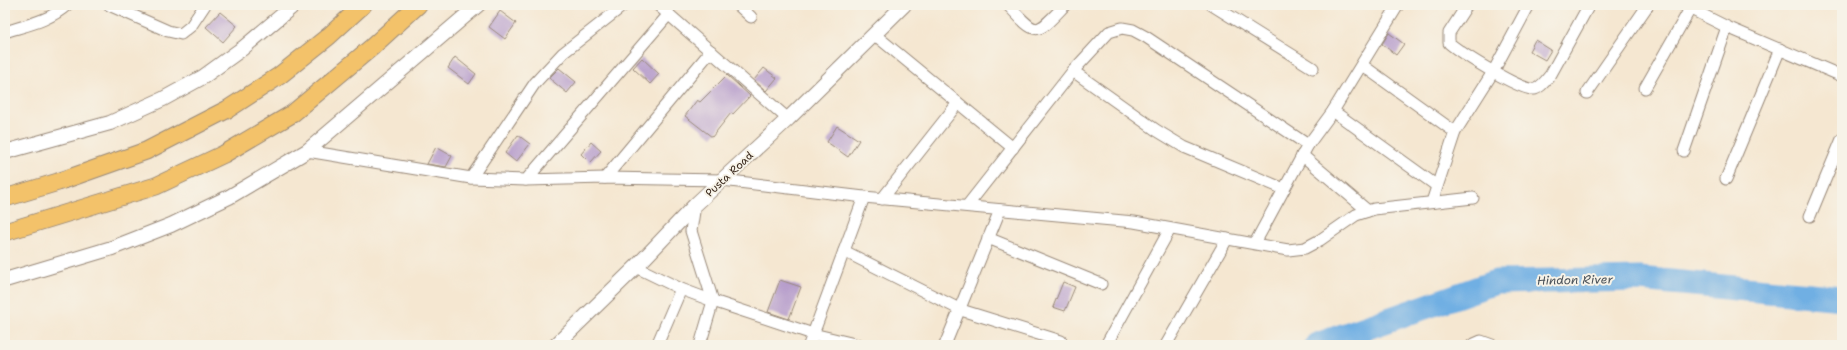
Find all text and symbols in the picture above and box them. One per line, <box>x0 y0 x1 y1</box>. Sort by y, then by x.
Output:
street label: Pusta Road <box>702 148 757 200</box>
water label: Hindon River <box>1537 271 1613 289</box>

